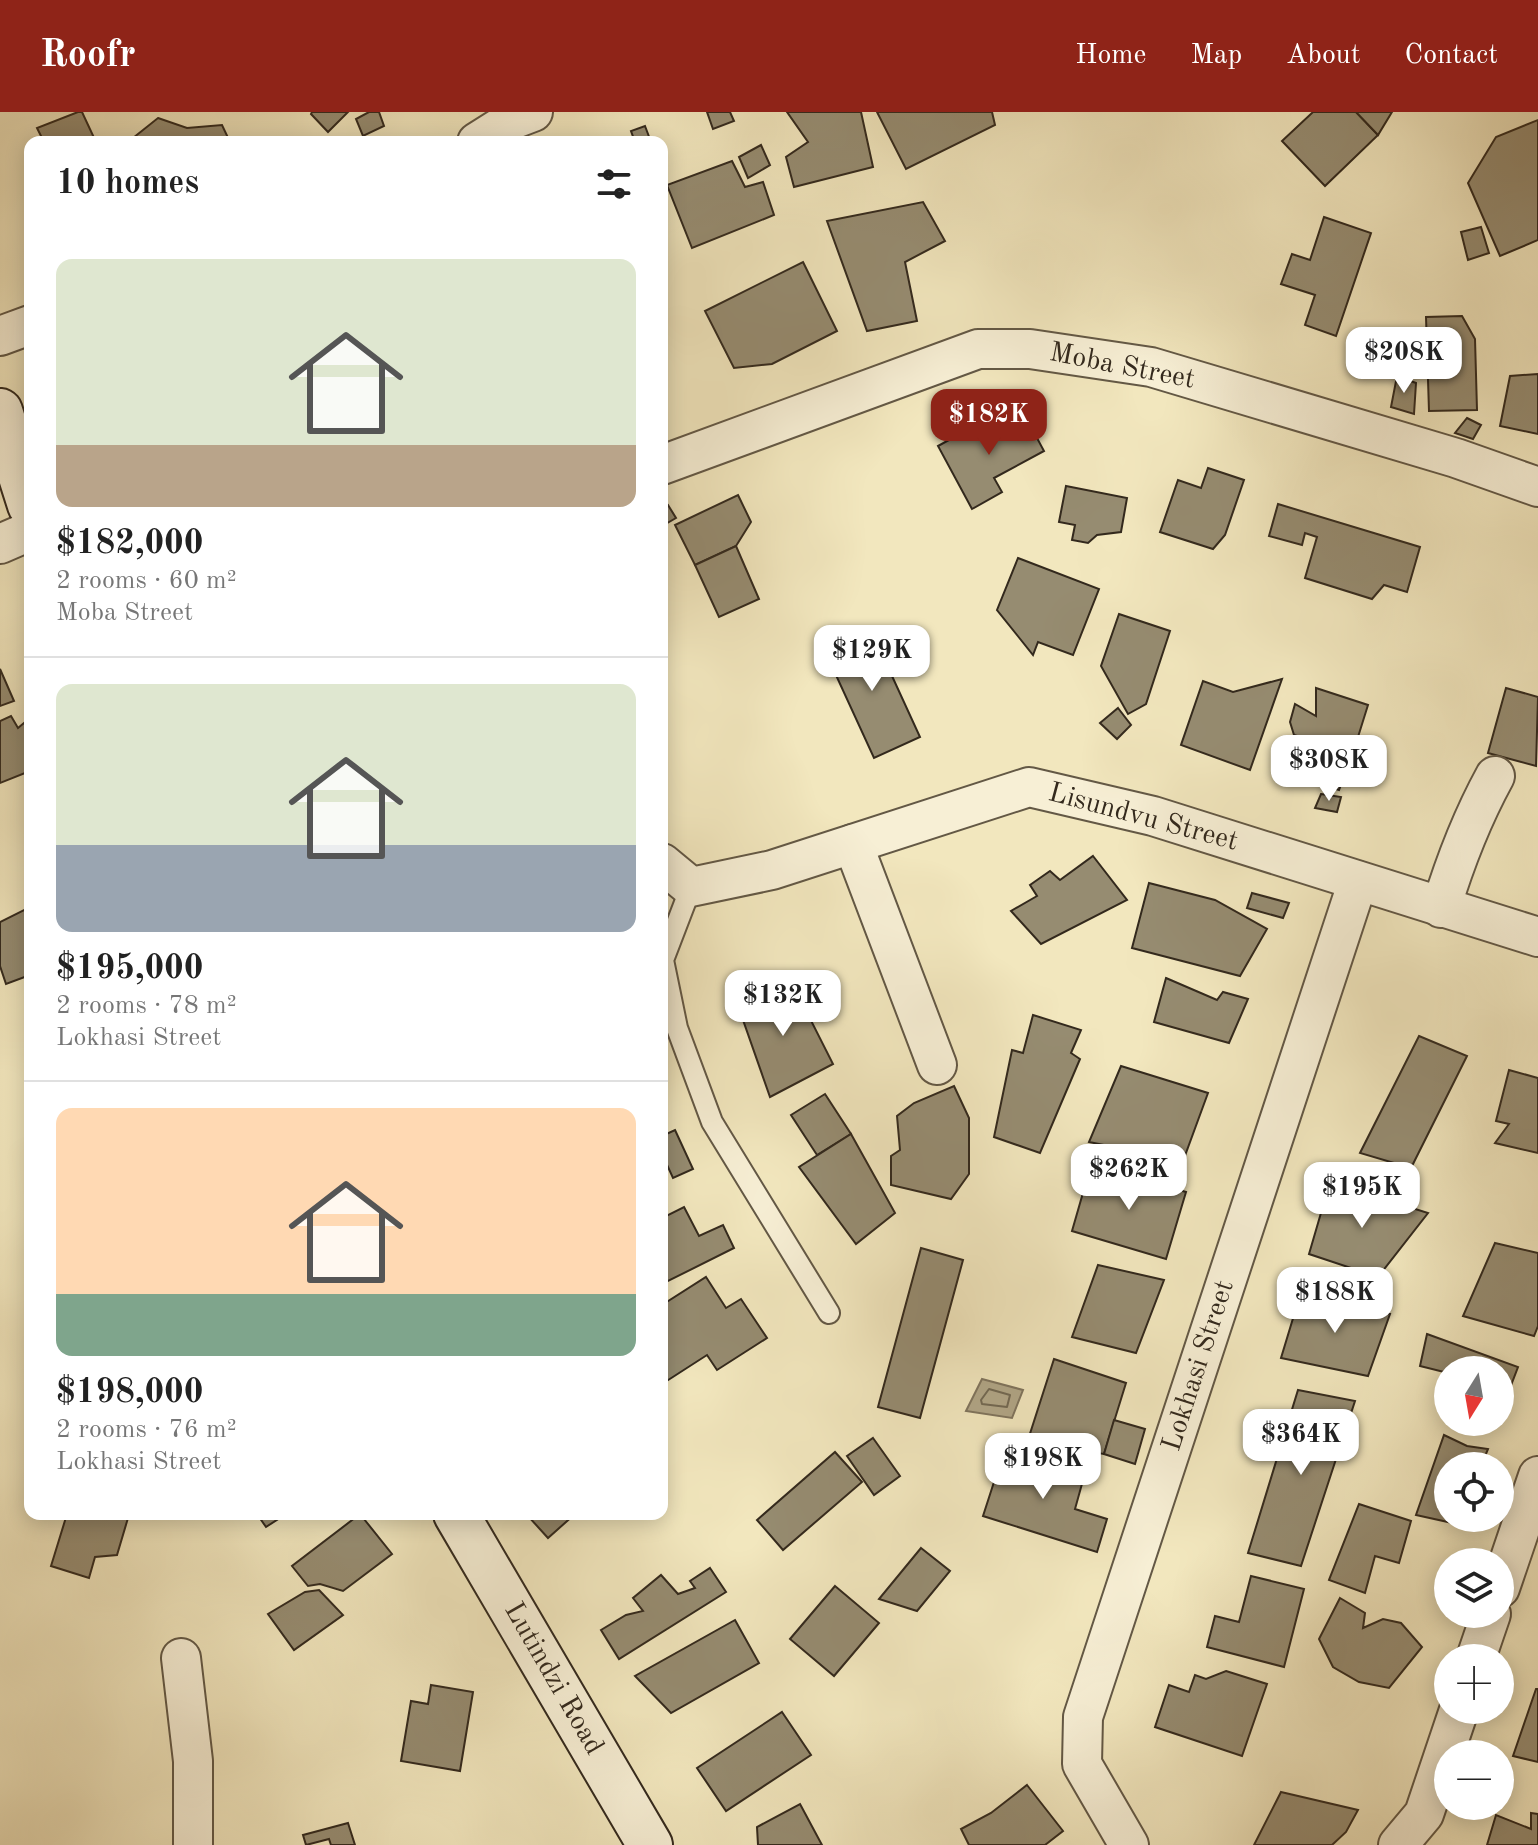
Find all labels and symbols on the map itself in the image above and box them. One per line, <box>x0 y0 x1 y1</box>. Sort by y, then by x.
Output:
pin: $208K <box>1348 327 1460 395</box>
street label: Moba Street <box>1047 339 1197 395</box>
pin: $182K <box>933 389 1045 457</box>
pin: $129K <box>816 625 928 693</box>
pin: $308K <box>1273 735 1385 803</box>
street label: Lisundvu Street <box>1045 779 1241 857</box>
pin: $132K <box>727 970 839 1038</box>
pin: $262K <box>1073 1144 1185 1212</box>
pin: $195K <box>1306 1162 1418 1230</box>
pin: $188K <box>1279 1267 1391 1335</box>
street label: Lokhasi Street <box>1158 1277 1240 1455</box>
north arrow <box>1434 1356 1514 1436</box>
pin: $364K <box>1245 1409 1357 1477</box>
pin: $198K <box>987 1433 1099 1501</box>
street label: Lutindzi Road <box>498 1598 608 1760</box>

